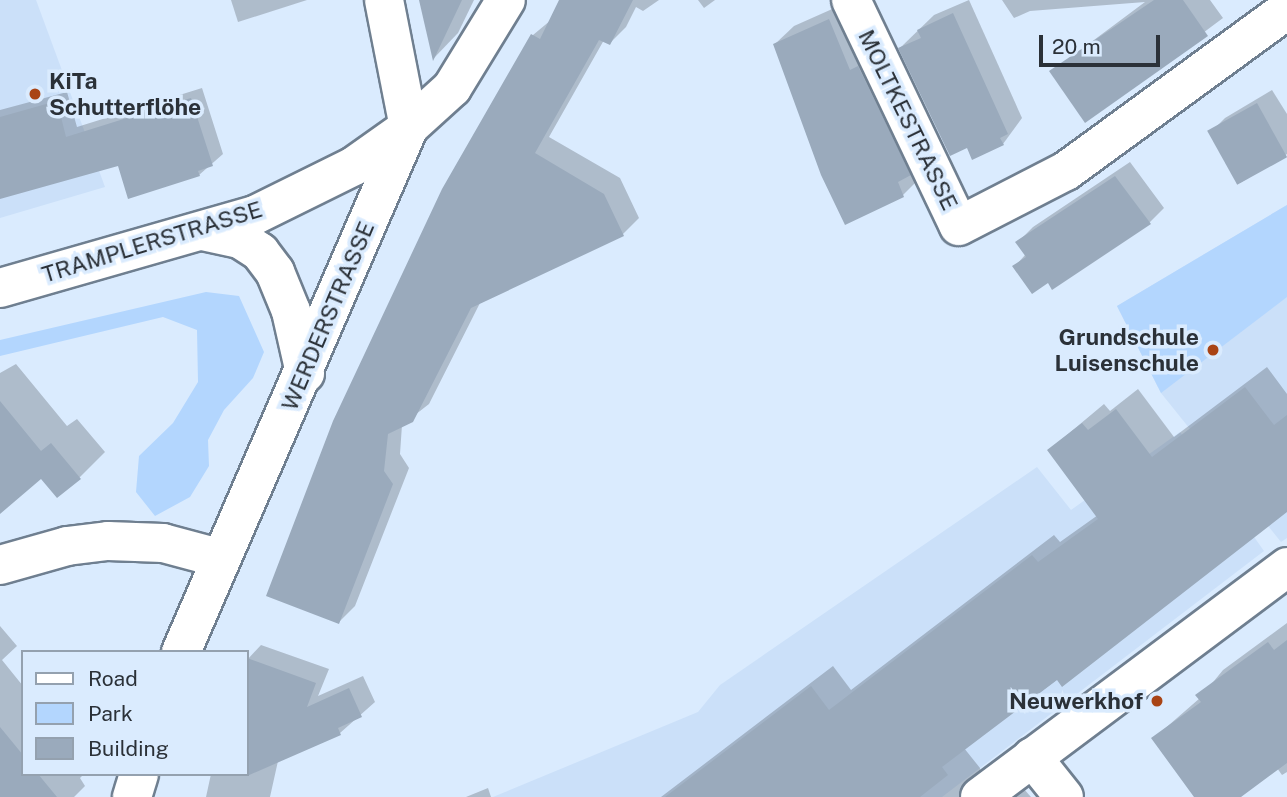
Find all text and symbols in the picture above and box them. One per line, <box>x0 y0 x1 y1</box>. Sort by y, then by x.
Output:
scale bar <box>1042 21 1163 65</box>
street label: MOLTKESTRASSE <box>852 25 964 215</box>
text: 20 m <box>1052 34 1101 59</box>
place label: KiTa Schutterflöhe <box>49 67 201 121</box>
marker: KiTa Schutterflöhe <box>27 86 43 102</box>
street label: TRAMPLERSTRASSE <box>39 195 265 289</box>
street label: WERDERSTRASSE <box>276 217 380 415</box>
place label: Grundschule Luisenschule <box>1055 323 1199 377</box>
marker: Grundschule Luisenschule <box>1205 342 1221 358</box>
legend <box>21 650 248 776</box>
text: Road <box>88 666 138 691</box>
place label: Neuwerkhof <box>1009 687 1143 715</box>
marker: Neuwerkhof <box>1149 693 1165 709</box>
text: Park <box>88 701 133 726</box>
text: Building <box>88 736 169 761</box>

